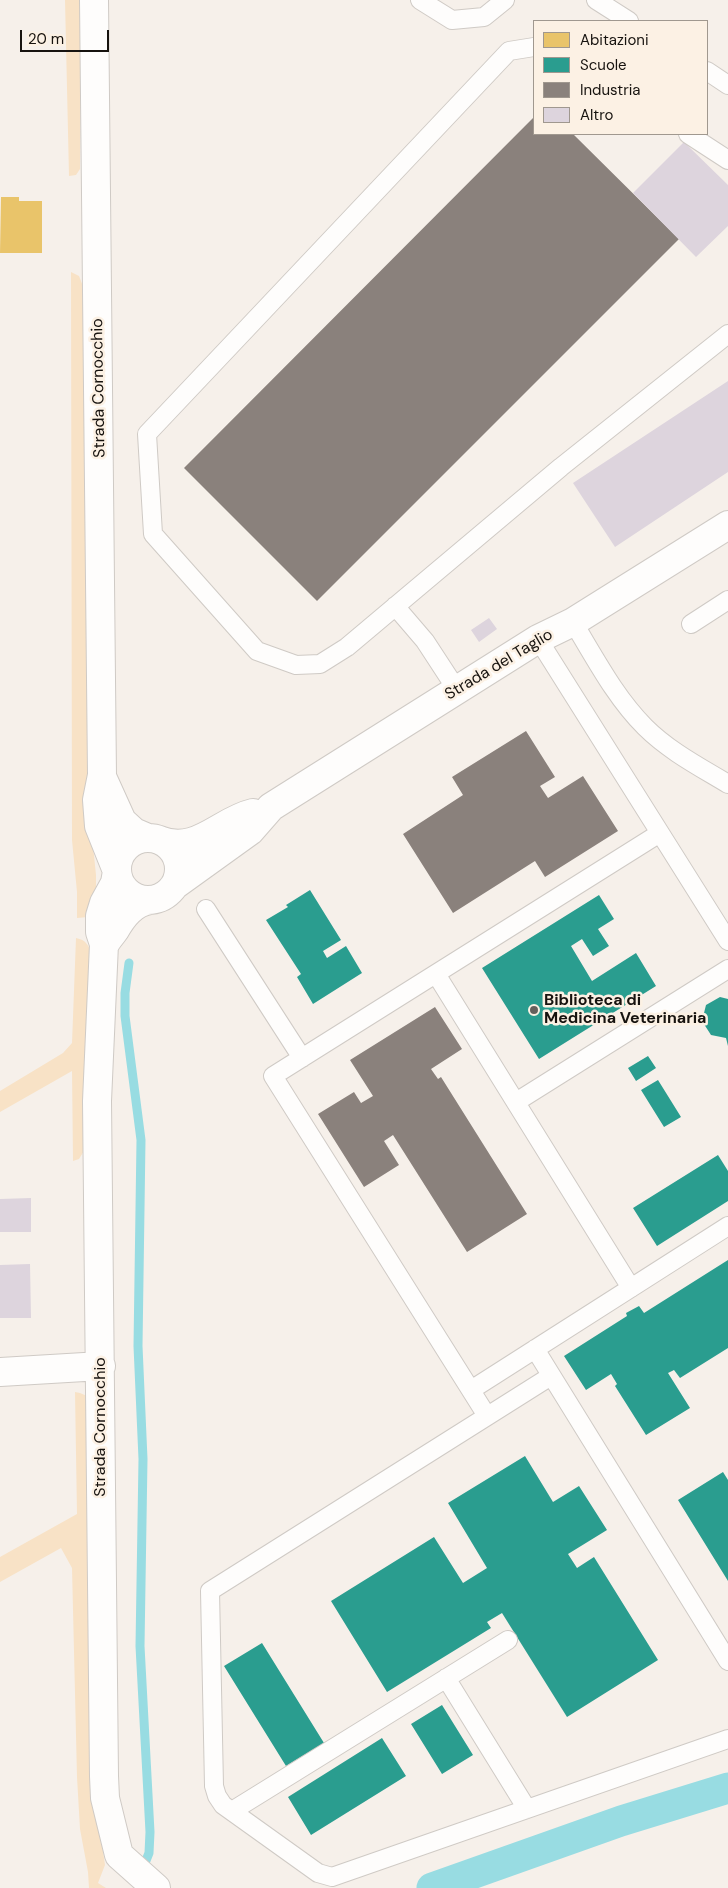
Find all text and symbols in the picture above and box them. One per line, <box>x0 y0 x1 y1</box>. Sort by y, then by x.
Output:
scale bar <box>22 20 111 52</box>
legend <box>533 20 708 135</box>
text: 20 m <box>28 29 64 49</box>
text: Abitazioni <box>580 30 649 50</box>
text: Scuole <box>580 55 627 75</box>
text: Industria <box>580 80 641 100</box>
text: Altro <box>580 105 613 125</box>
street label: Strada Cornocchio <box>88 318 110 458</box>
street label: Strada del Taglio <box>442 625 556 705</box>
place label: Biblioteca di Medicina Veterinaria <box>544 991 706 1029</box>
marker: Biblioteca di Medicina Veterinaria <box>528 1004 540 1016</box>
street label: Strada Cornocchio <box>91 1357 111 1497</box>

